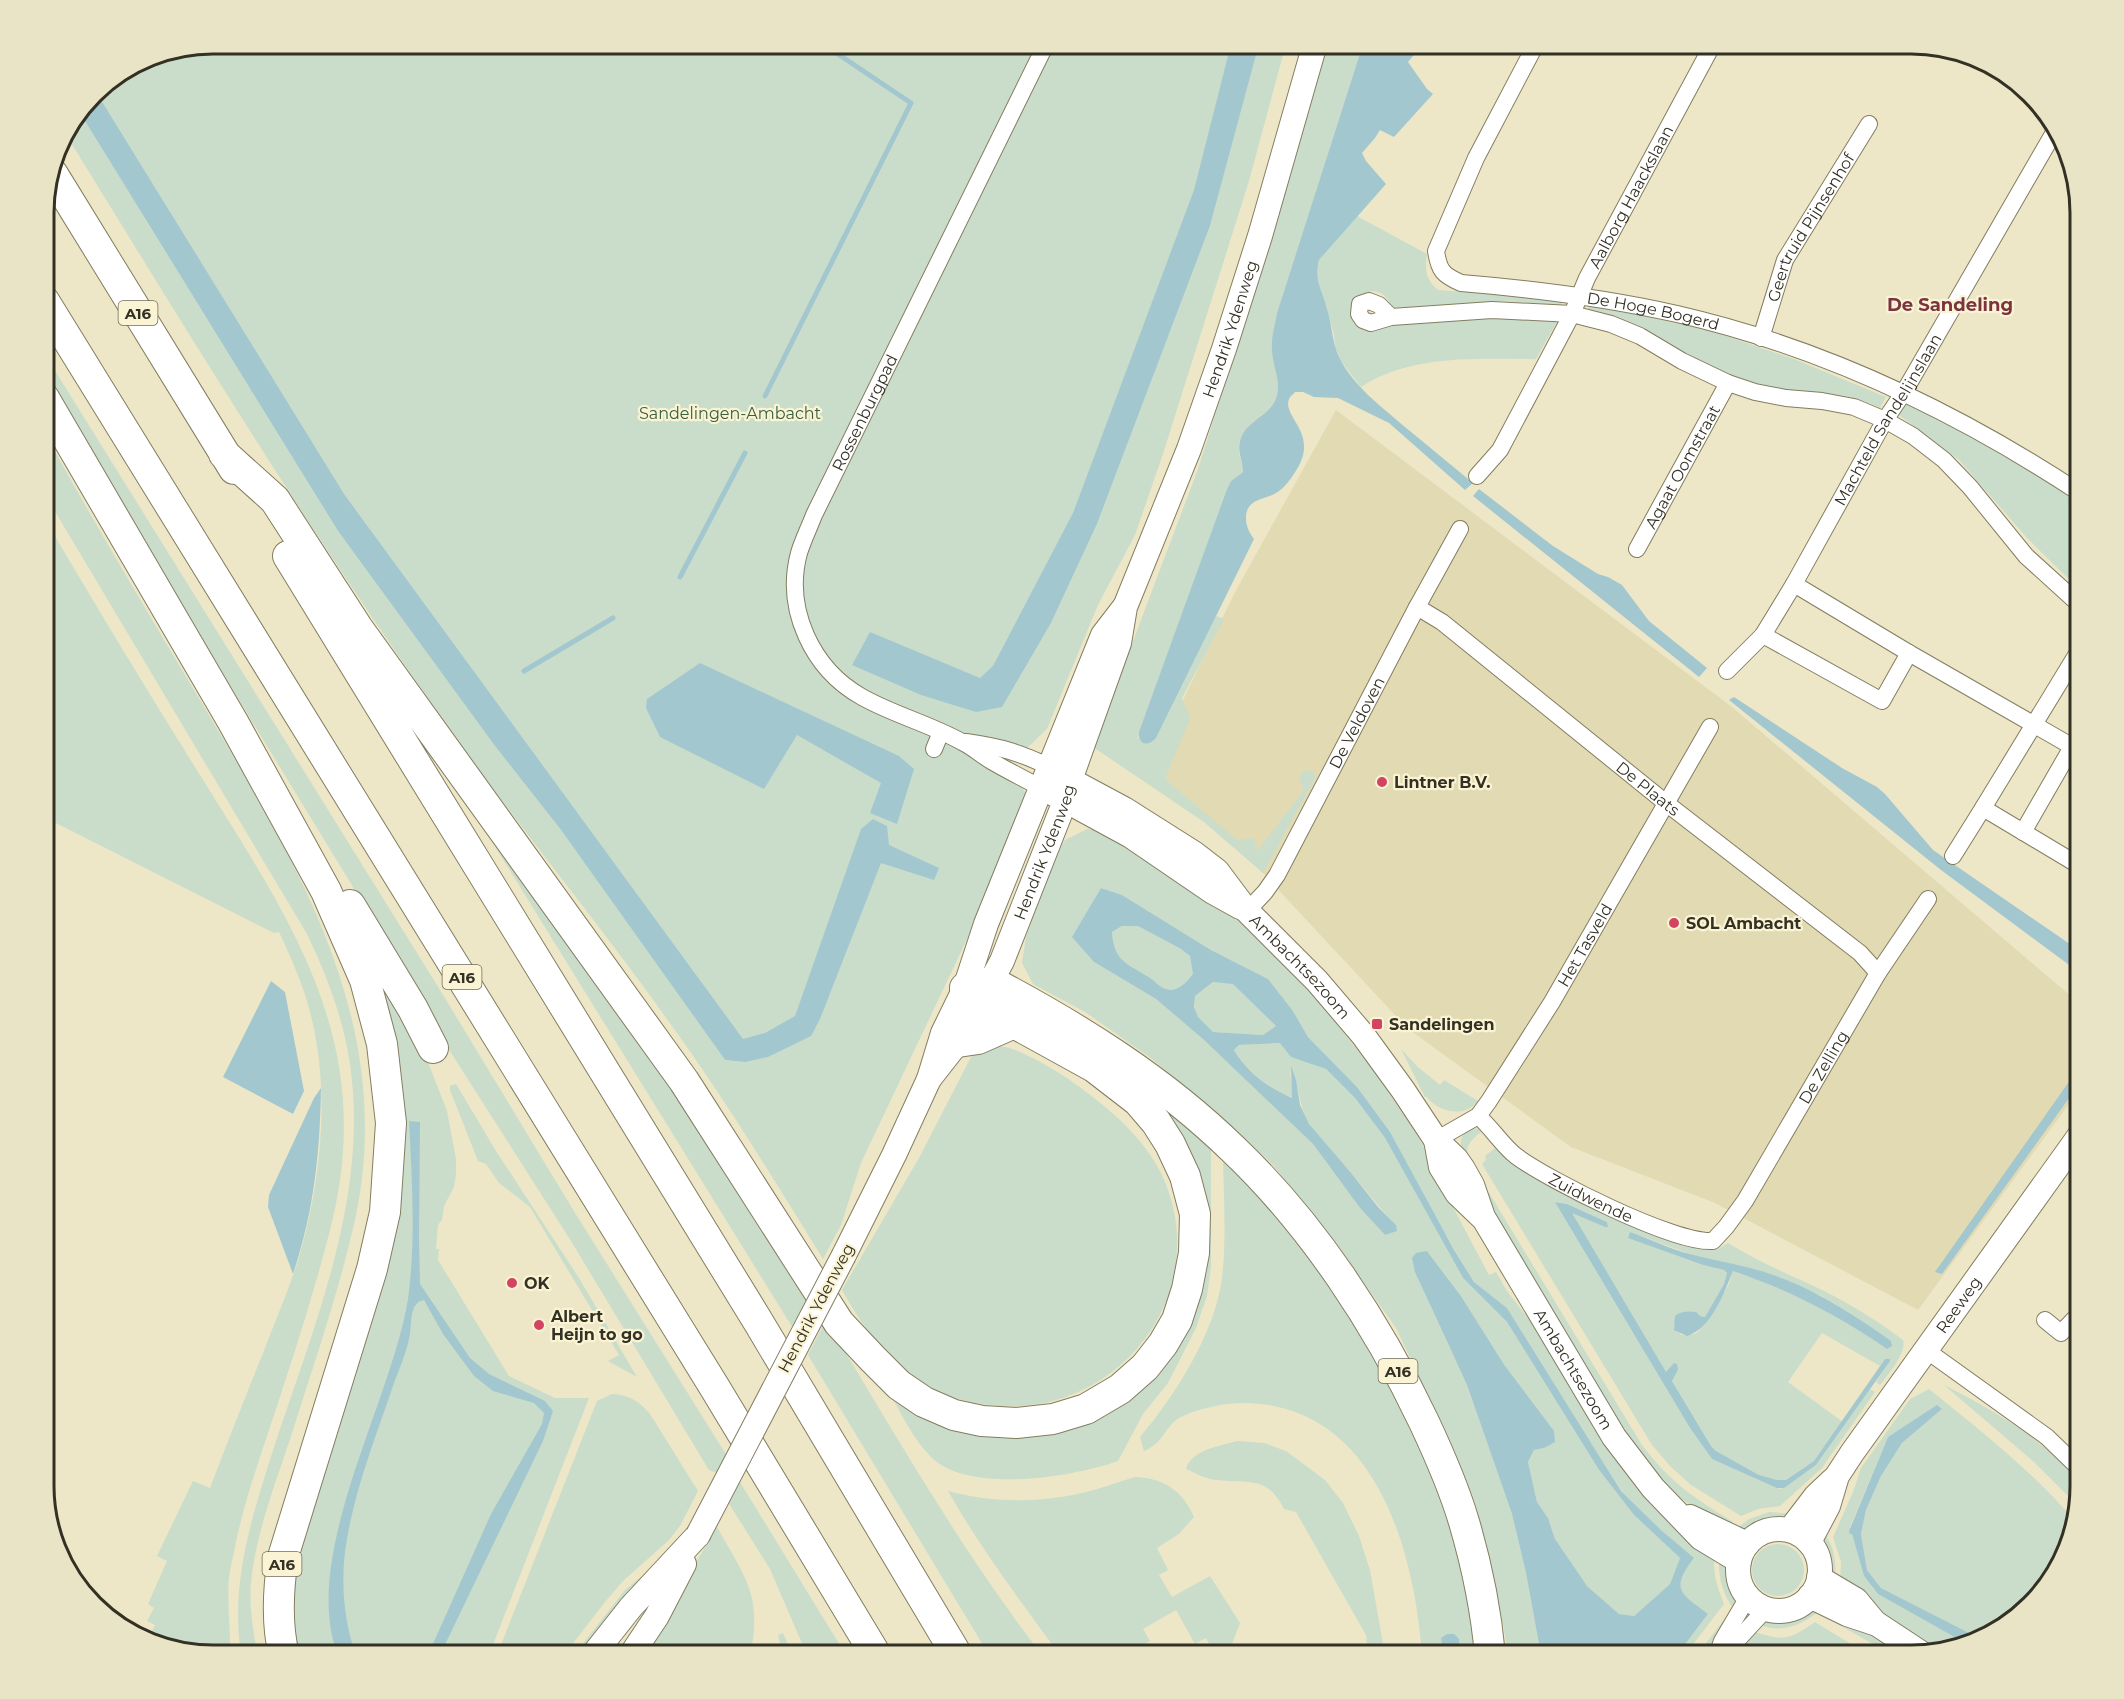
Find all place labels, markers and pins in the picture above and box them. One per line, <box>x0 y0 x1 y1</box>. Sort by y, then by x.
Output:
place label: Lintner B.V. <box>1394 773 1491 792</box>
marker: Lintner B.V. <box>1375 775 1389 789</box>
place label: SOL Ambacht <box>1686 914 1801 933</box>
marker: SOL Ambacht <box>1667 916 1681 930</box>
place label: Sandelingen <box>1389 1015 1494 1034</box>
marker: Sandelingen <box>1370 1017 1384 1031</box>
place label: OK <box>524 1274 551 1293</box>
marker: OK <box>505 1276 519 1290</box>
place label: Albert Heijn to go <box>550 1307 643 1344</box>
marker: Albert Heijn to go <box>532 1318 546 1332</box>

